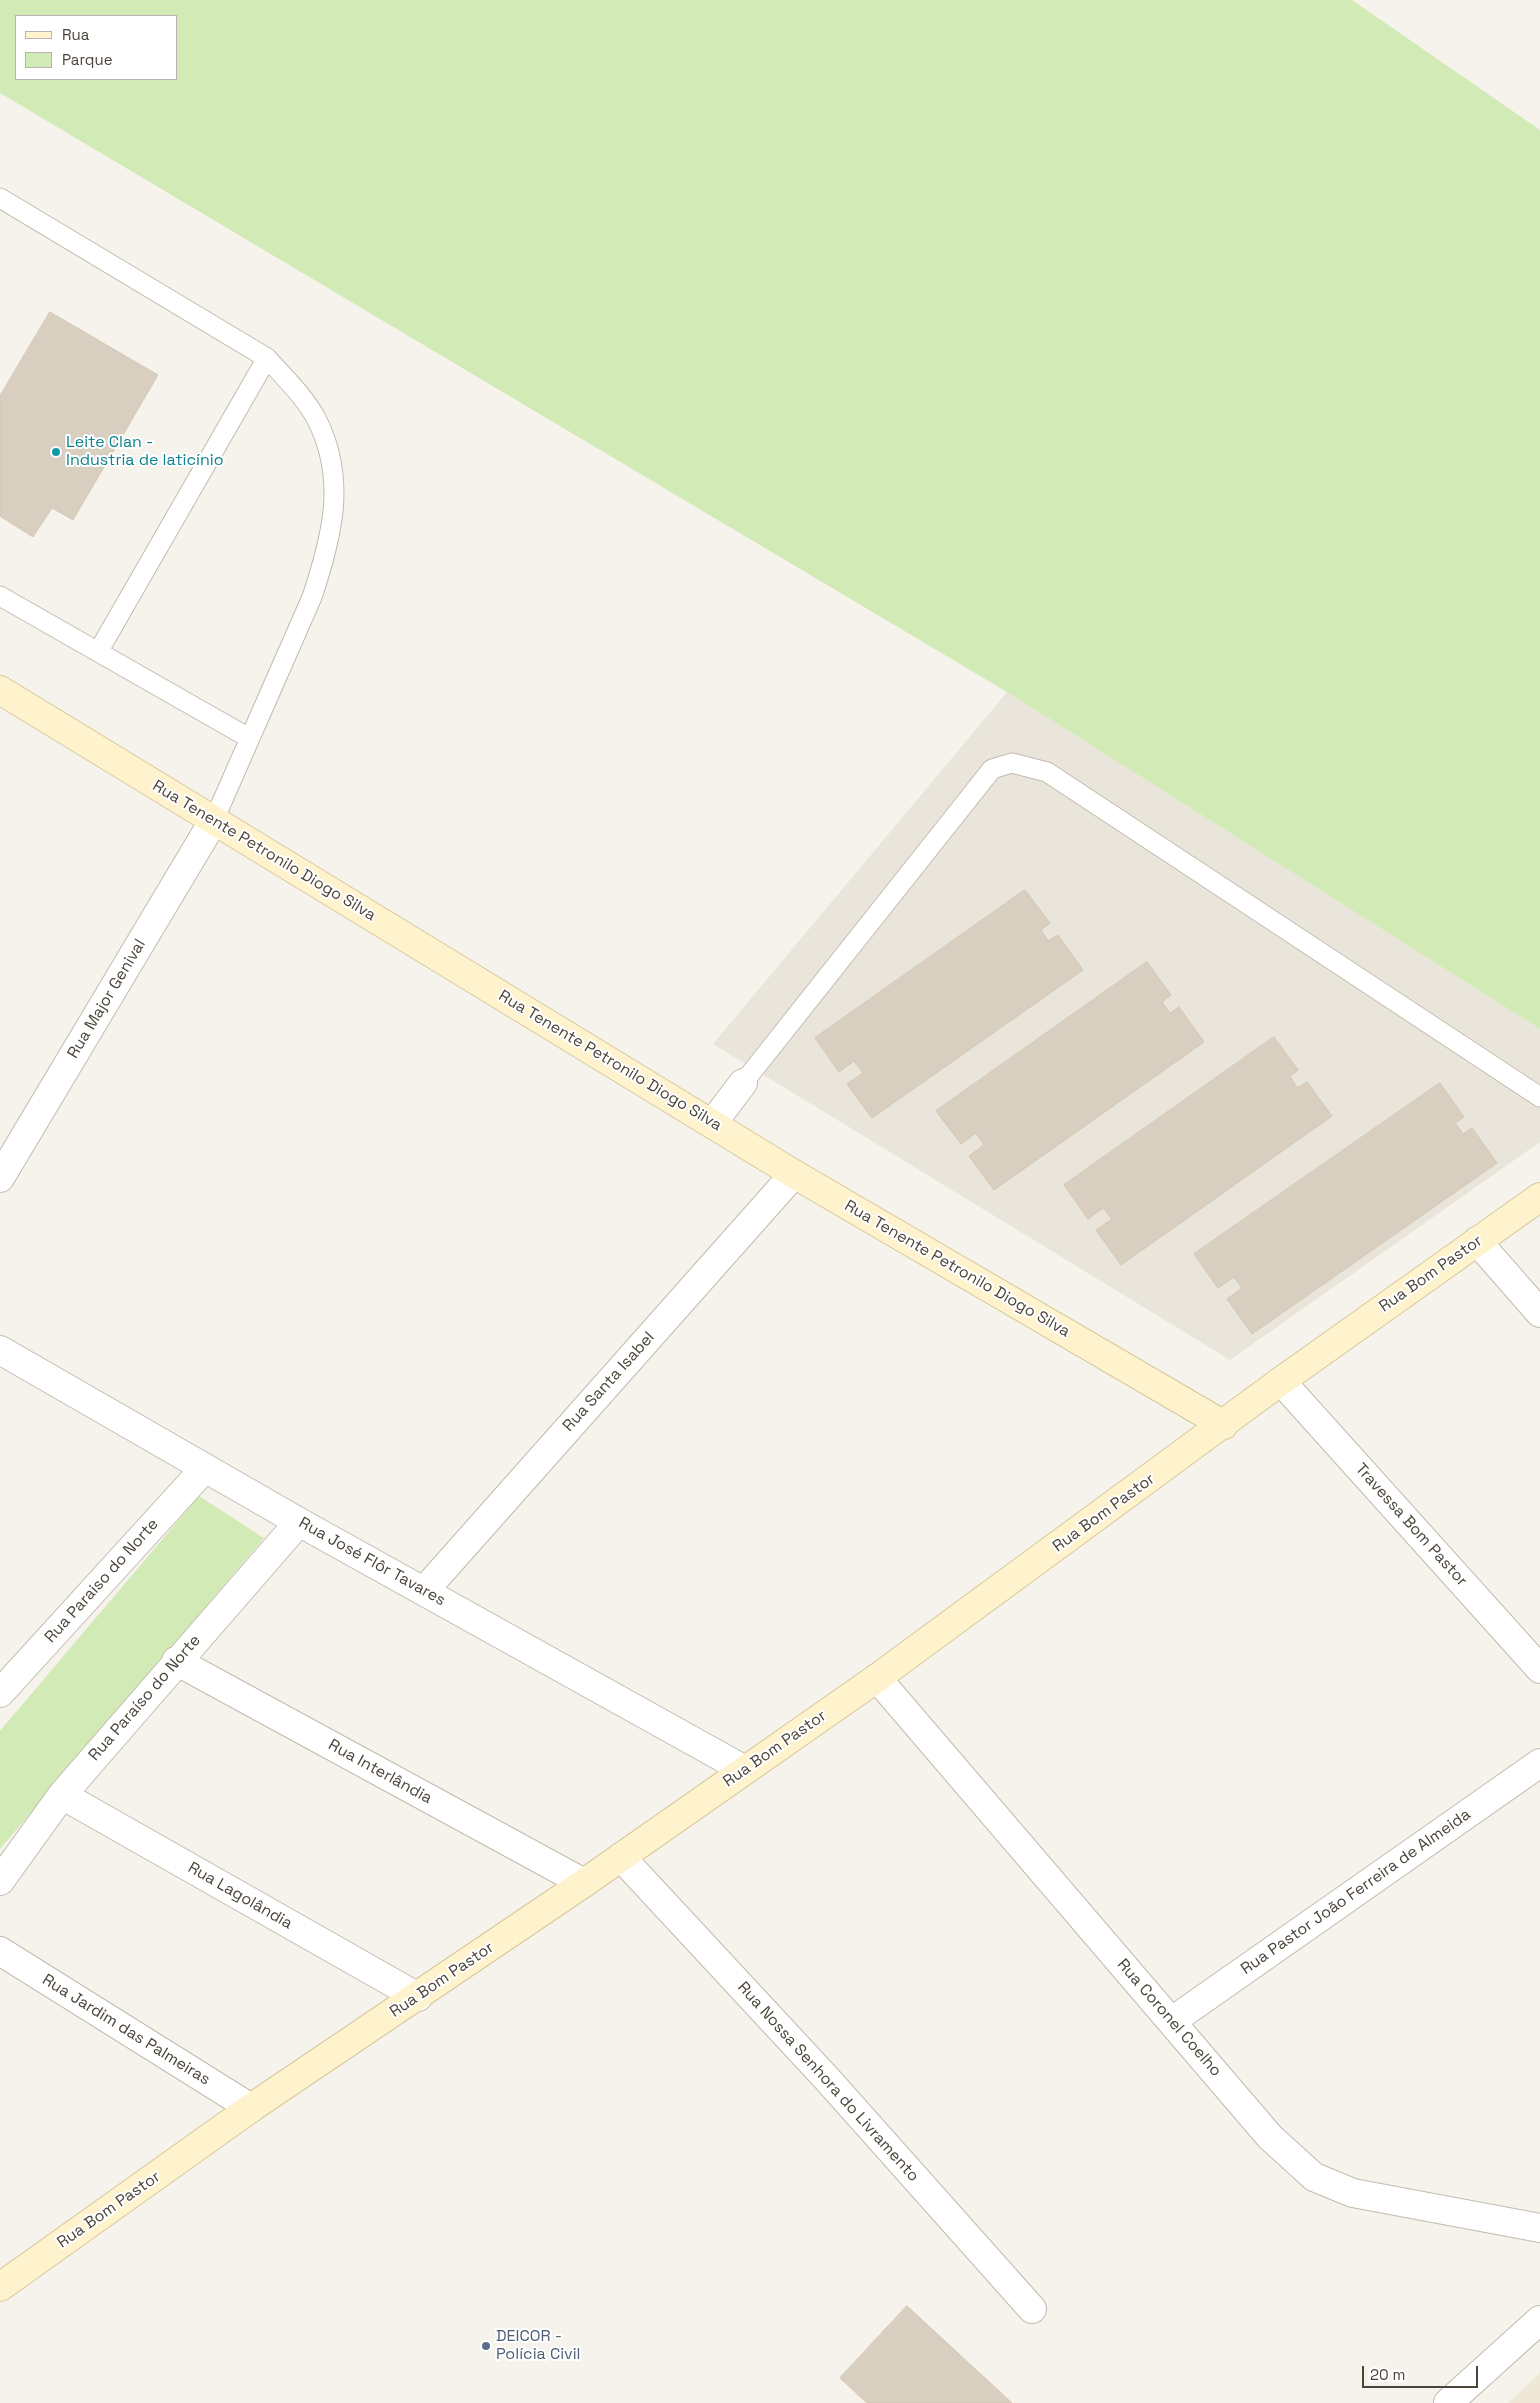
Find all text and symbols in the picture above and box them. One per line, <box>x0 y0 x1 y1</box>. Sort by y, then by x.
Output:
legend <box>15 15 178 80</box>
text: Rua <box>62 25 89 44</box>
text: Parque <box>62 50 113 69</box>
place label: Leite Clan - Industria de laticínio <box>66 433 224 471</box>
marker: Leite Clan - Industria de laticínio <box>50 446 62 458</box>
street label: Rua Tenente Petronilo Diogo Silva <box>149 777 379 925</box>
street label: Rua Major Genival <box>64 936 150 1062</box>
street label: Rua Tenente Petronilo Diogo Silva <box>495 987 725 1135</box>
street label: Rua Tenente Petronilo Diogo Silva <box>841 1196 1073 1342</box>
street label: Rua Bom Pastor <box>1376 1231 1486 1317</box>
street label: Rua Santa Isabel <box>559 1328 659 1436</box>
street label: Travessa Bom Pastor <box>1351 1460 1471 1590</box>
street label: Rua Bom Pastor <box>1049 1470 1159 1556</box>
street label: Rua José Flôr Tavares <box>295 1514 449 1610</box>
street label: Rua Paraiso do Norte <box>41 1515 163 1647</box>
street label: Rua Paraíso do Norte <box>85 1631 205 1765</box>
street label: Rua Bom Pastor <box>720 1706 830 1792</box>
street label: Rua Interlândia <box>325 1736 435 1808</box>
street label: Rua Pastor João Ferreira de Almeida <box>1238 1805 1474 1979</box>
street label: Rua Lagolândia <box>184 1858 296 1934</box>
street label: Rua Bom Pastor <box>386 1938 498 2022</box>
street label: Rua Coronel Coelho <box>1113 1955 1225 2081</box>
street label: Rua Jardim das Palmeiras <box>39 1970 213 2090</box>
street label: Rua Nossa Senhora do Livramento <box>733 1978 923 2186</box>
street label: Rua Bom Pastor <box>54 2167 164 2253</box>
place label: DEICOR - Polícia Civil <box>496 2327 581 2365</box>
marker: DEICOR - Polícia Civil <box>480 2340 492 2352</box>
scale bar <box>1365 2356 1481 2388</box>
text: 20 m <box>1370 2365 1405 2384</box>

